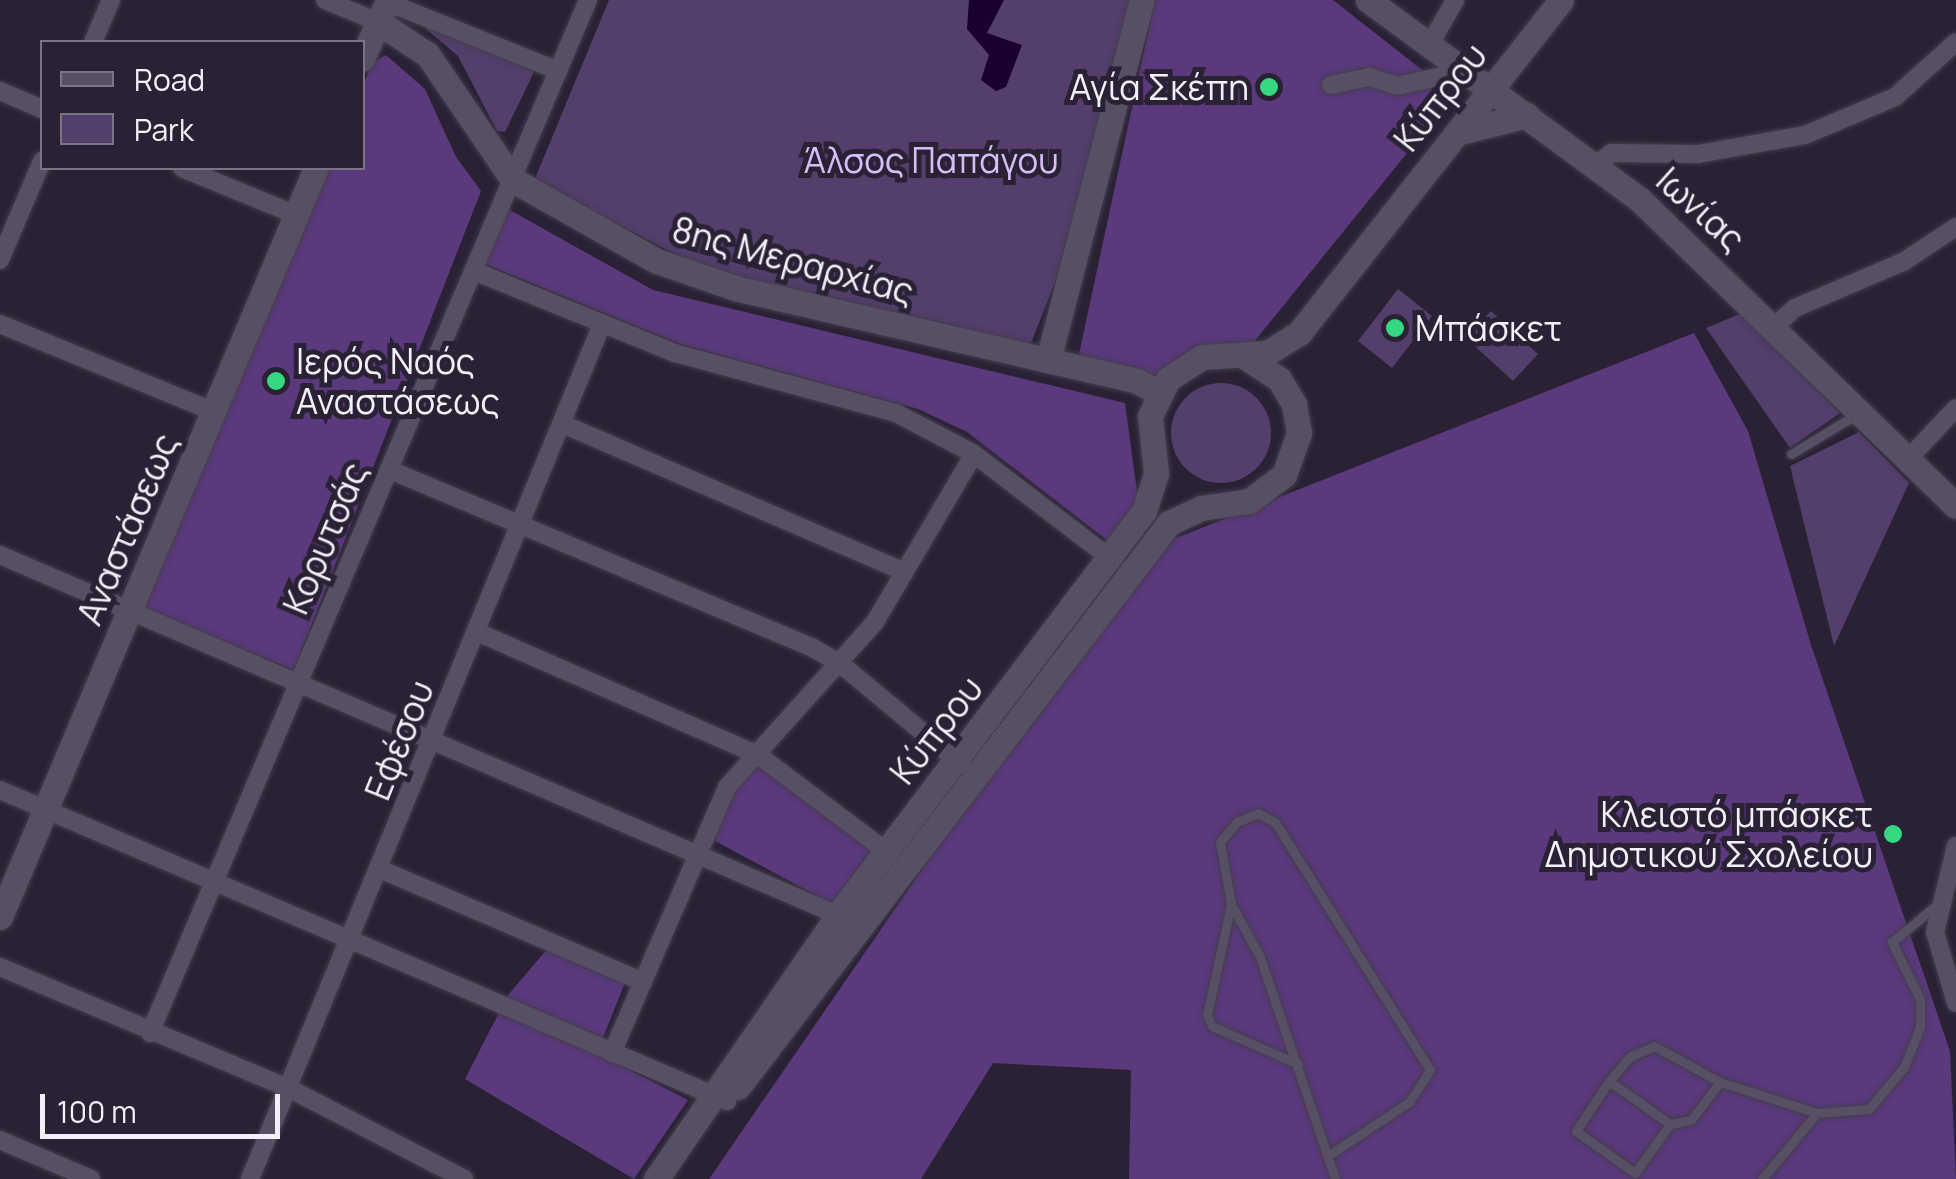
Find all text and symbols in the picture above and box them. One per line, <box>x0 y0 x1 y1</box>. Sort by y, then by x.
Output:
street label: Κύπρου <box>1385 35 1495 159</box>
legend <box>40 40 365 170</box>
text: Road <box>134 59 205 100</box>
place label: Αγία Σκέπη <box>1069 66 1249 108</box>
marker: Αγία Σκέπη <box>1258 76 1280 98</box>
text: Park <box>134 109 194 150</box>
park label: Άλσος Παπάγου <box>803 139 1059 181</box>
street label: Ιωνίας <box>1648 158 1754 260</box>
street label: 8ης Μεραρχίας <box>668 208 918 312</box>
place label: Μπάσκετ <box>1415 307 1562 349</box>
marker: Μπάσκετ <box>1384 317 1406 339</box>
place label: Ιερός Ναός Αναστάσεως <box>296 340 500 422</box>
marker: Ιερός Ναός Αναστάσεως <box>265 370 287 392</box>
street label: Αναστάσεως <box>68 427 186 631</box>
street label: Κορυτσάς <box>274 456 376 620</box>
street label: Κύπρου <box>881 668 991 792</box>
street label: Εφέσου <box>356 674 442 806</box>
place label: Κλειστό μπάσκετ Δημοτικού Σχολείου <box>1545 793 1873 875</box>
marker: Κλειστό μπάσκετ Δημοτικού Σχολείου <box>1882 823 1904 845</box>
scale bar <box>45 1074 285 1136</box>
text: 100 m <box>57 1091 137 1132</box>

